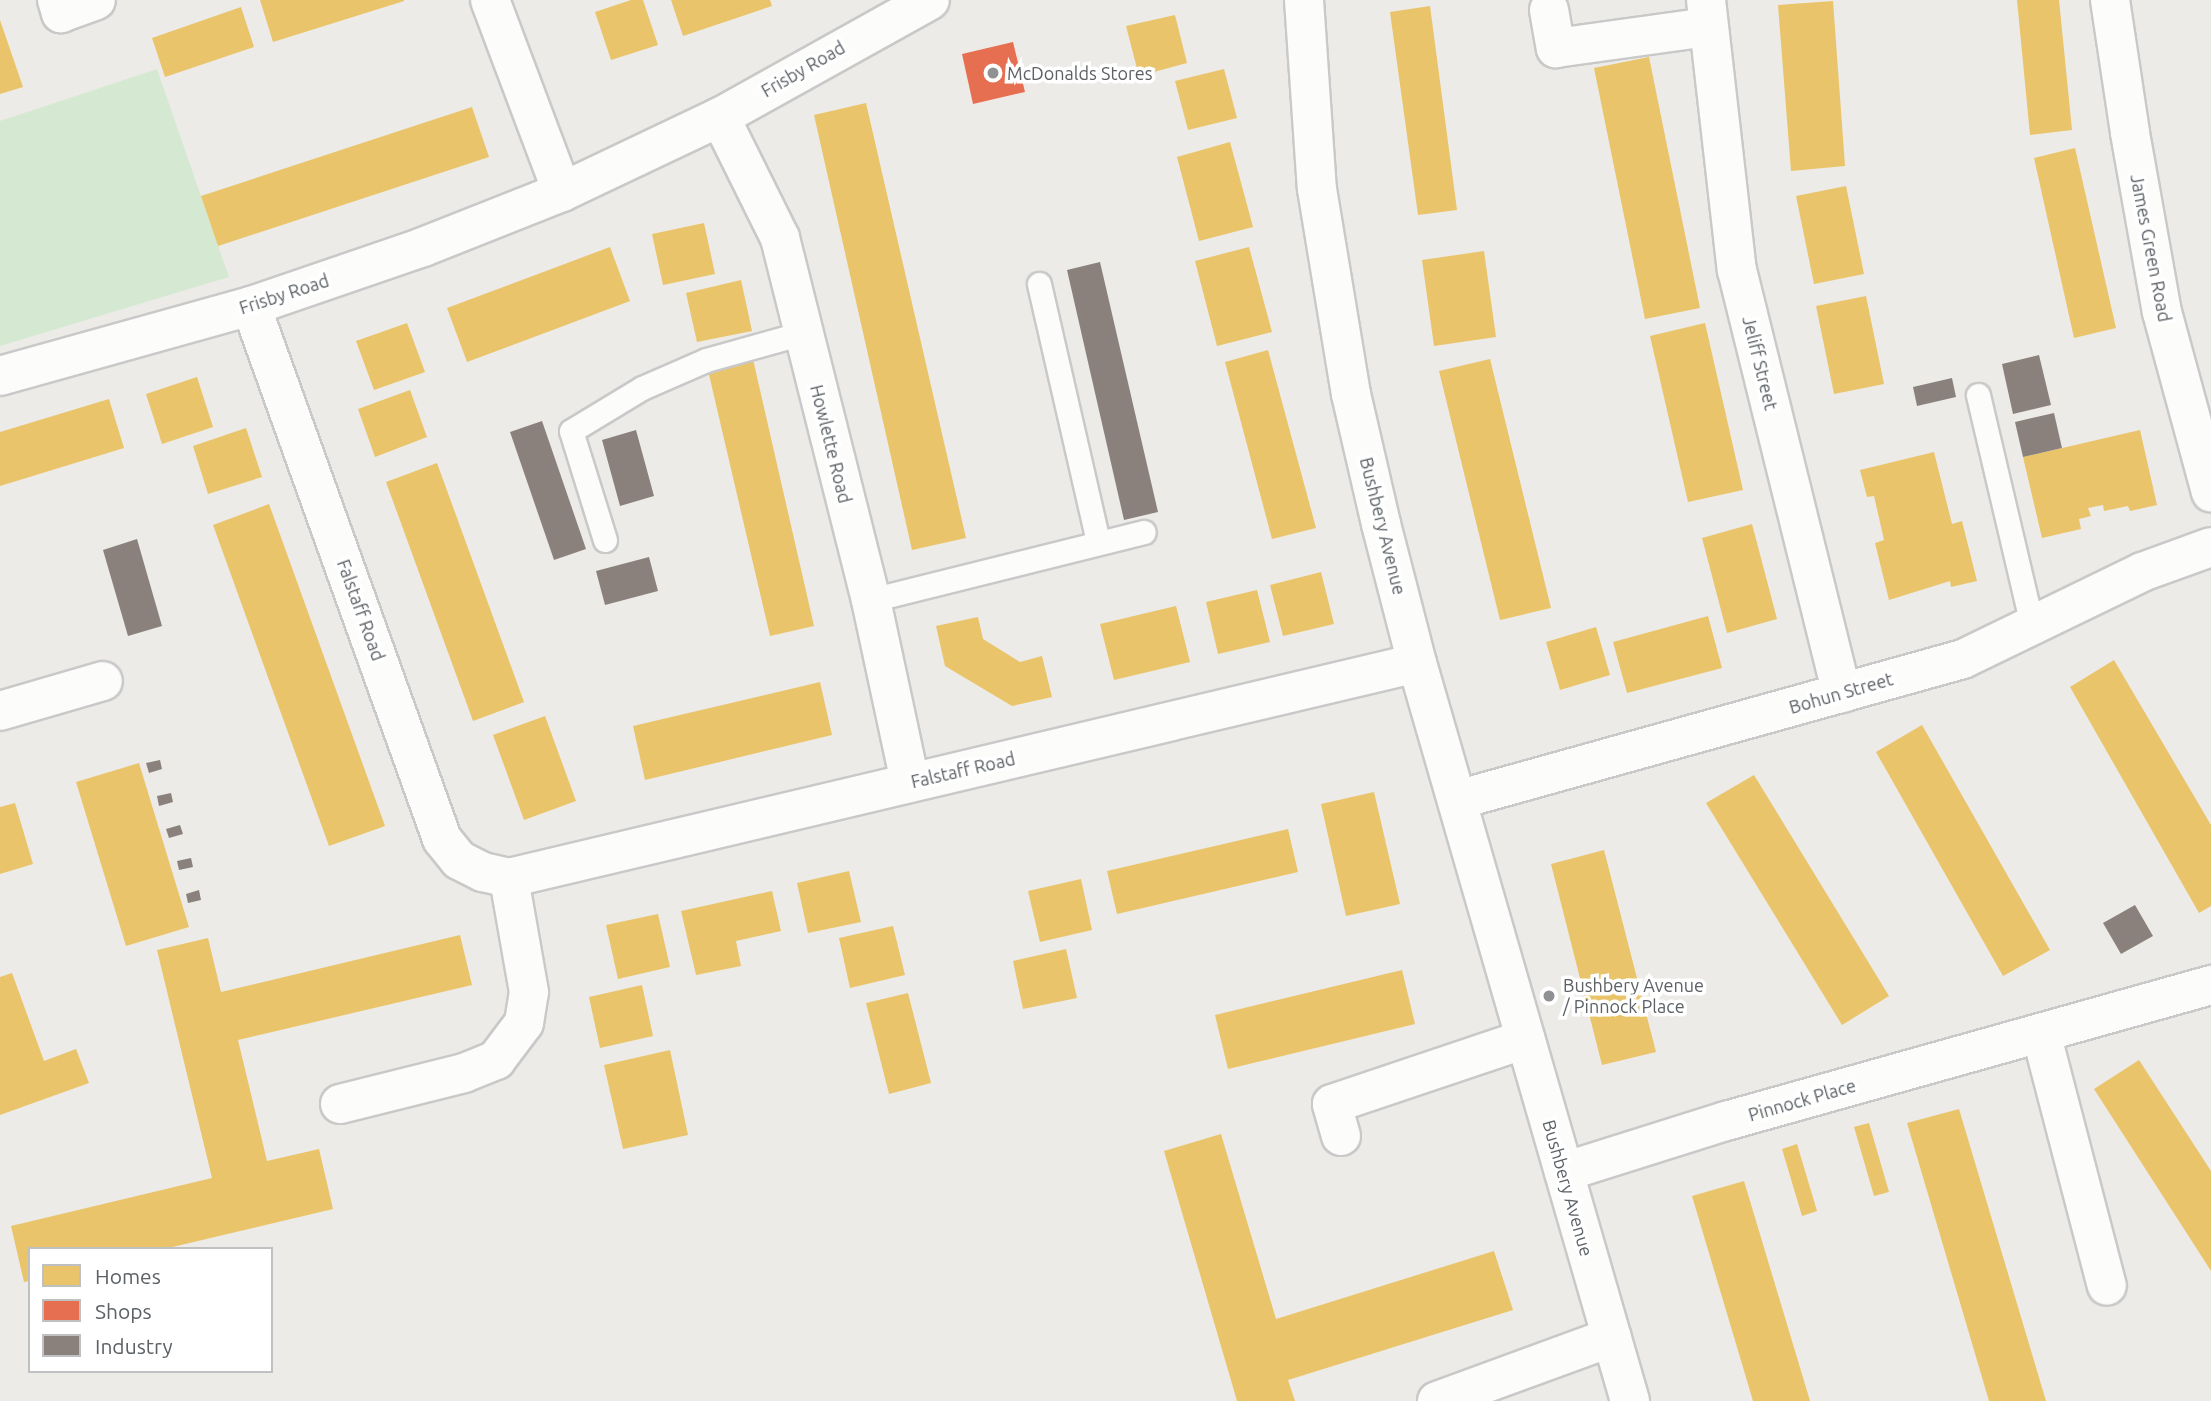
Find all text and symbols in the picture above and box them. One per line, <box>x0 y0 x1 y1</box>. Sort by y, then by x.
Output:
street label: Frisby Road <box>757 36 849 102</box>
place label: McDonalds Stores <box>1007 62 1153 84</box>
marker: McDonalds Stores <box>985 65 1001 81</box>
street label: James Green Road <box>2126 172 2176 324</box>
street label: Frisby Road <box>236 269 332 319</box>
street label: Jeliff Street <box>1738 314 1782 412</box>
street label: Howlette Road <box>806 383 856 505</box>
street label: Bushbery Avenue <box>1355 455 1411 597</box>
street label: Falstaff Road <box>333 556 389 664</box>
street label: Bohun Street <box>1787 668 1895 718</box>
street label: Falstaff Road <box>909 748 1017 792</box>
place label: Bushbery Avenue / Pinnock Place <box>1563 975 1704 1018</box>
marker: Bushbery Avenue / Pinnock Place <box>1541 988 1557 1004</box>
street label: Pinnock Place <box>1746 1074 1858 1126</box>
street label: Bushbery Avenue <box>1538 1117 1598 1259</box>
legend <box>28 1247 273 1373</box>
text: Homes <box>95 1264 161 1288</box>
text: Shops <box>95 1299 152 1323</box>
text: Industry <box>95 1334 173 1358</box>

